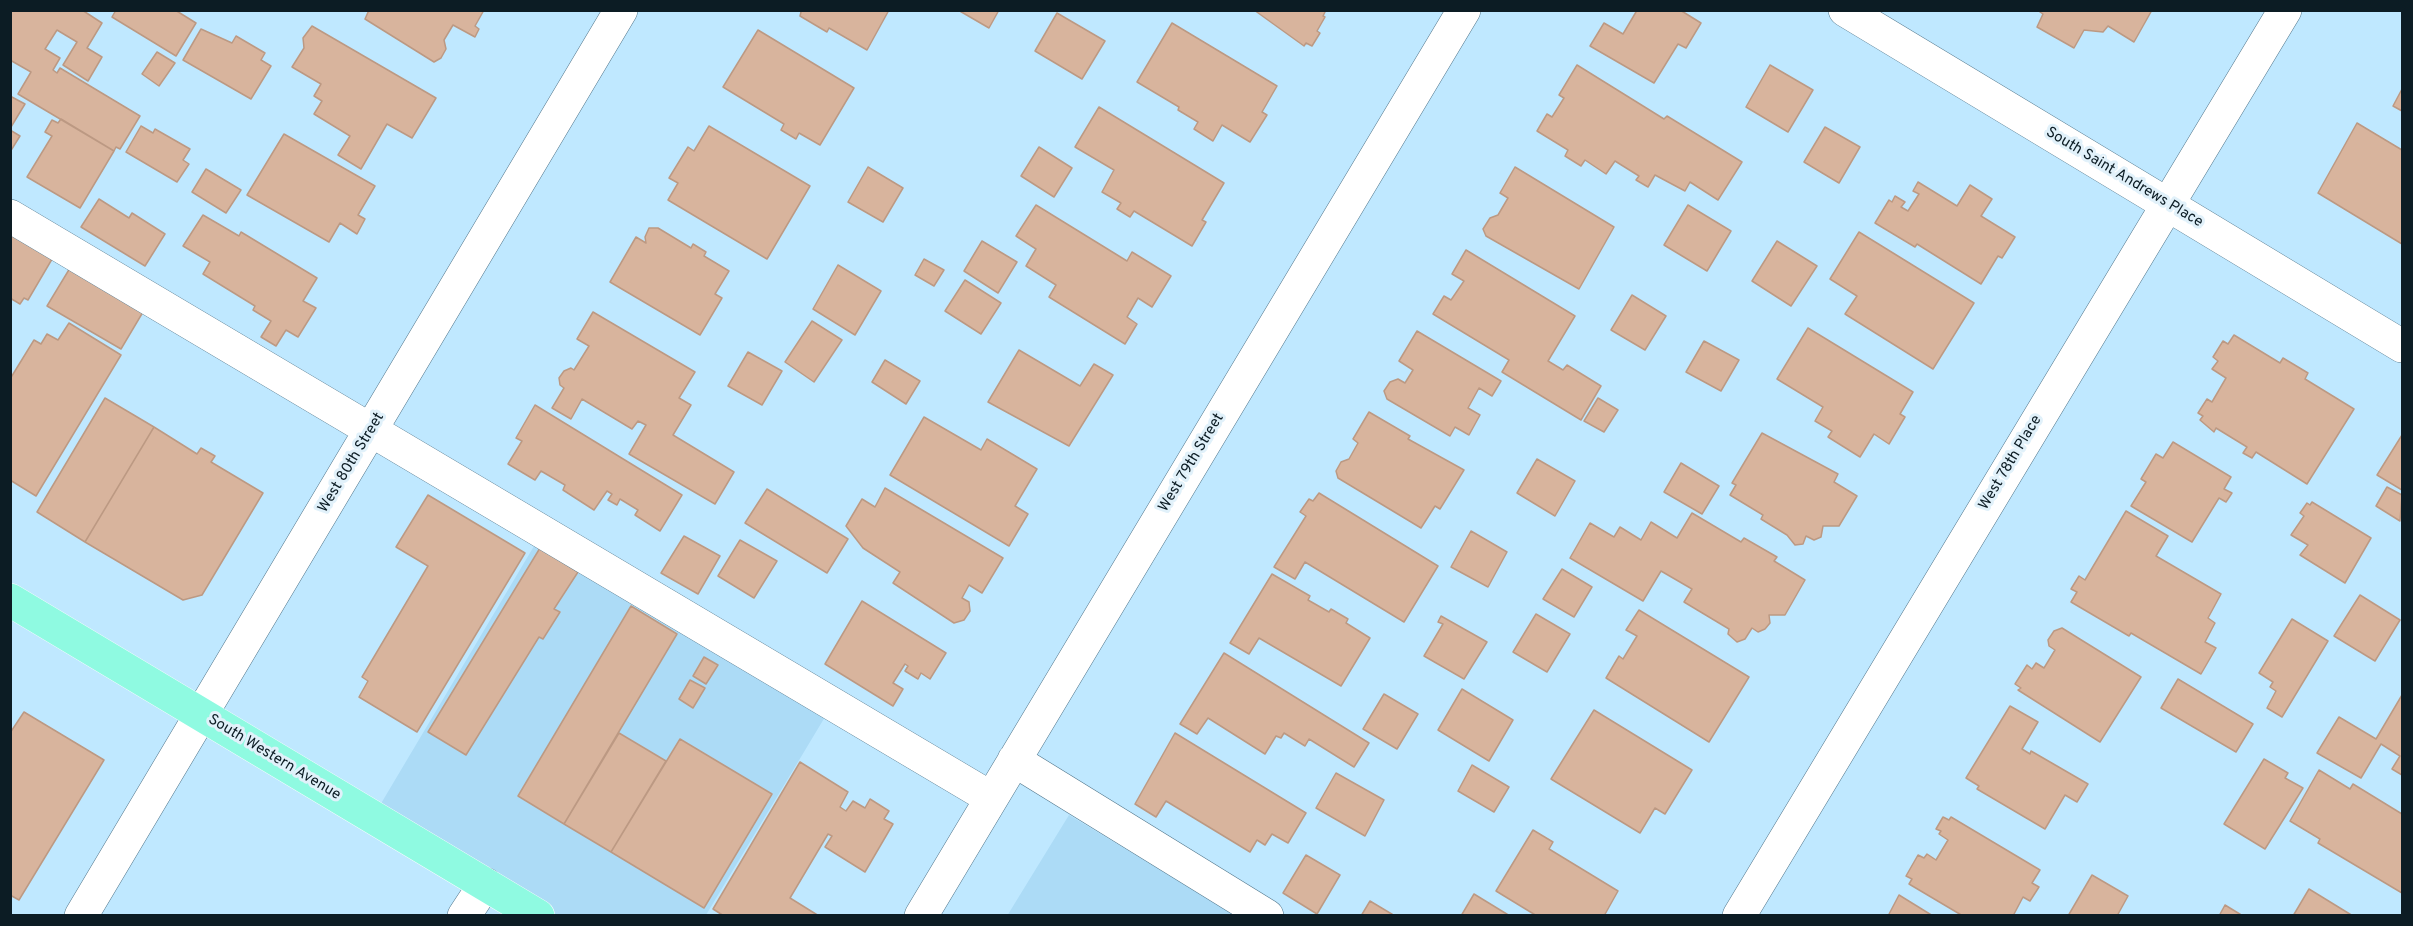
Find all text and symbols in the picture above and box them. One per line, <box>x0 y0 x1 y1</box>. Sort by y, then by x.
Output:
street label: South Saint Andrews Place <box>2042 124 2206 232</box>
street label: West 80th Street <box>315 410 389 516</box>
street label: West 79th Street <box>1156 410 1228 516</box>
street label: West 78th Place <box>1976 412 2046 514</box>
street label: South Western Avenue <box>204 711 344 805</box>

